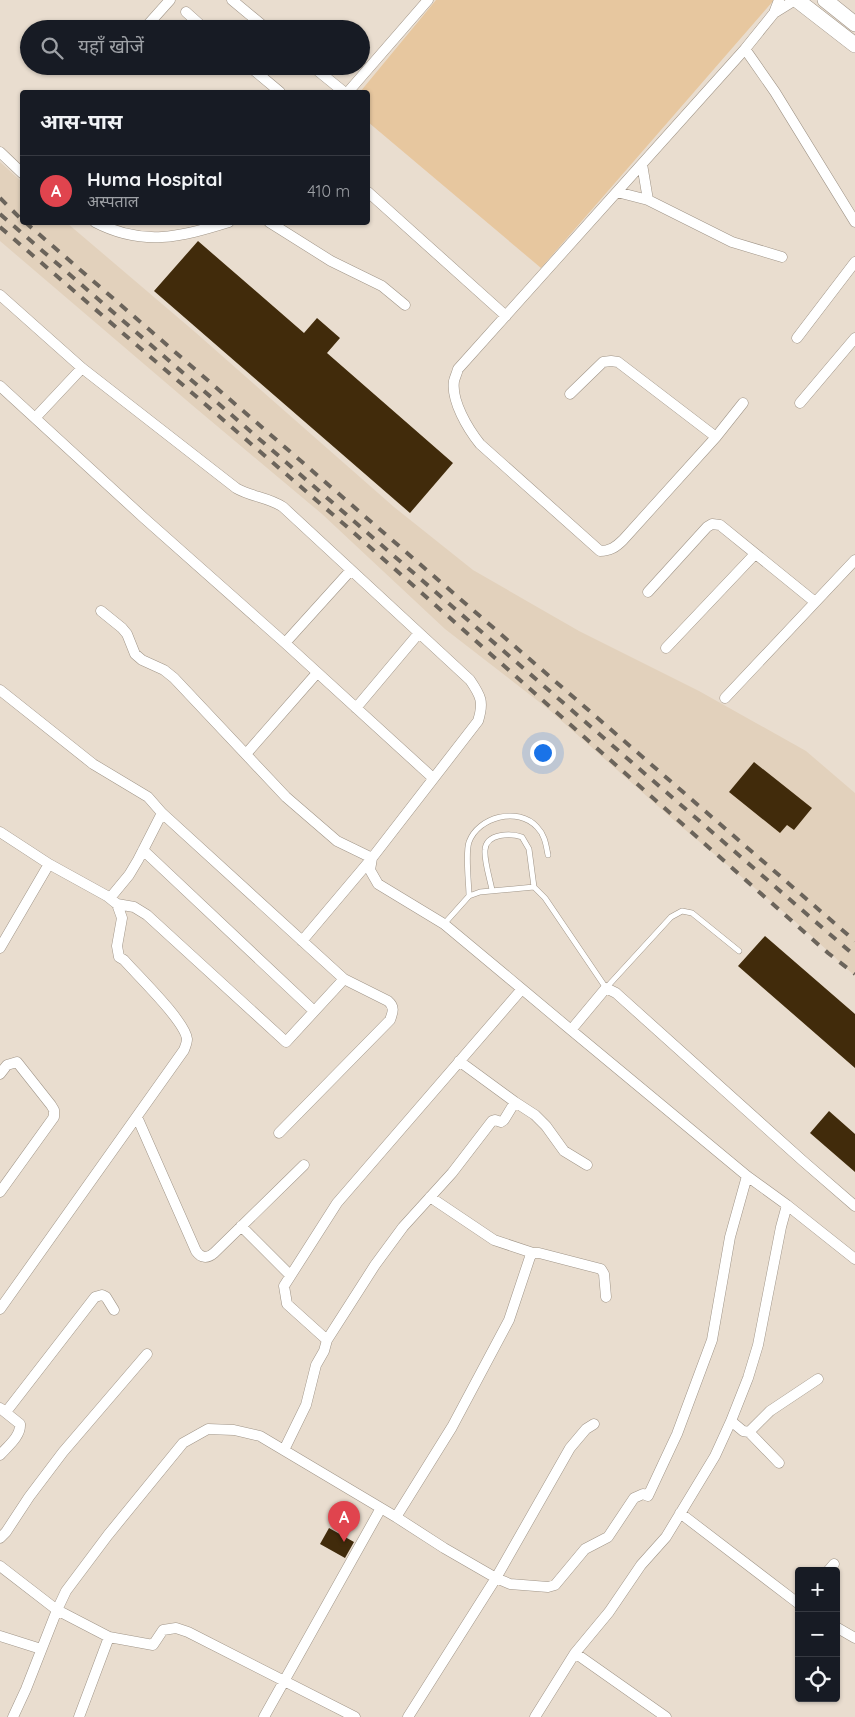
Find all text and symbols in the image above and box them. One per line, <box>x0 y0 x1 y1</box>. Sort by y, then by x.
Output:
search box <box>20 20 370 75</box>
icon: search <box>38 34 66 62</box>
text: यहाँ खोजें <box>78 34 144 58</box>
text: आस-पास <box>40 108 122 134</box>
text: Huma Hospital <box>87 167 223 191</box>
text: A <box>51 181 61 201</box>
text: 410 m <box>307 181 350 201</box>
text: अस्पताल <box>87 191 139 211</box>
your location <box>530 740 556 766</box>
pin: A <box>328 1501 360 1542</box>
map controls <box>795 1567 840 1702</box>
button: + <box>795 1567 840 1612</box>
button: − <box>795 1612 840 1657</box>
button: locate <box>795 1657 840 1702</box>

